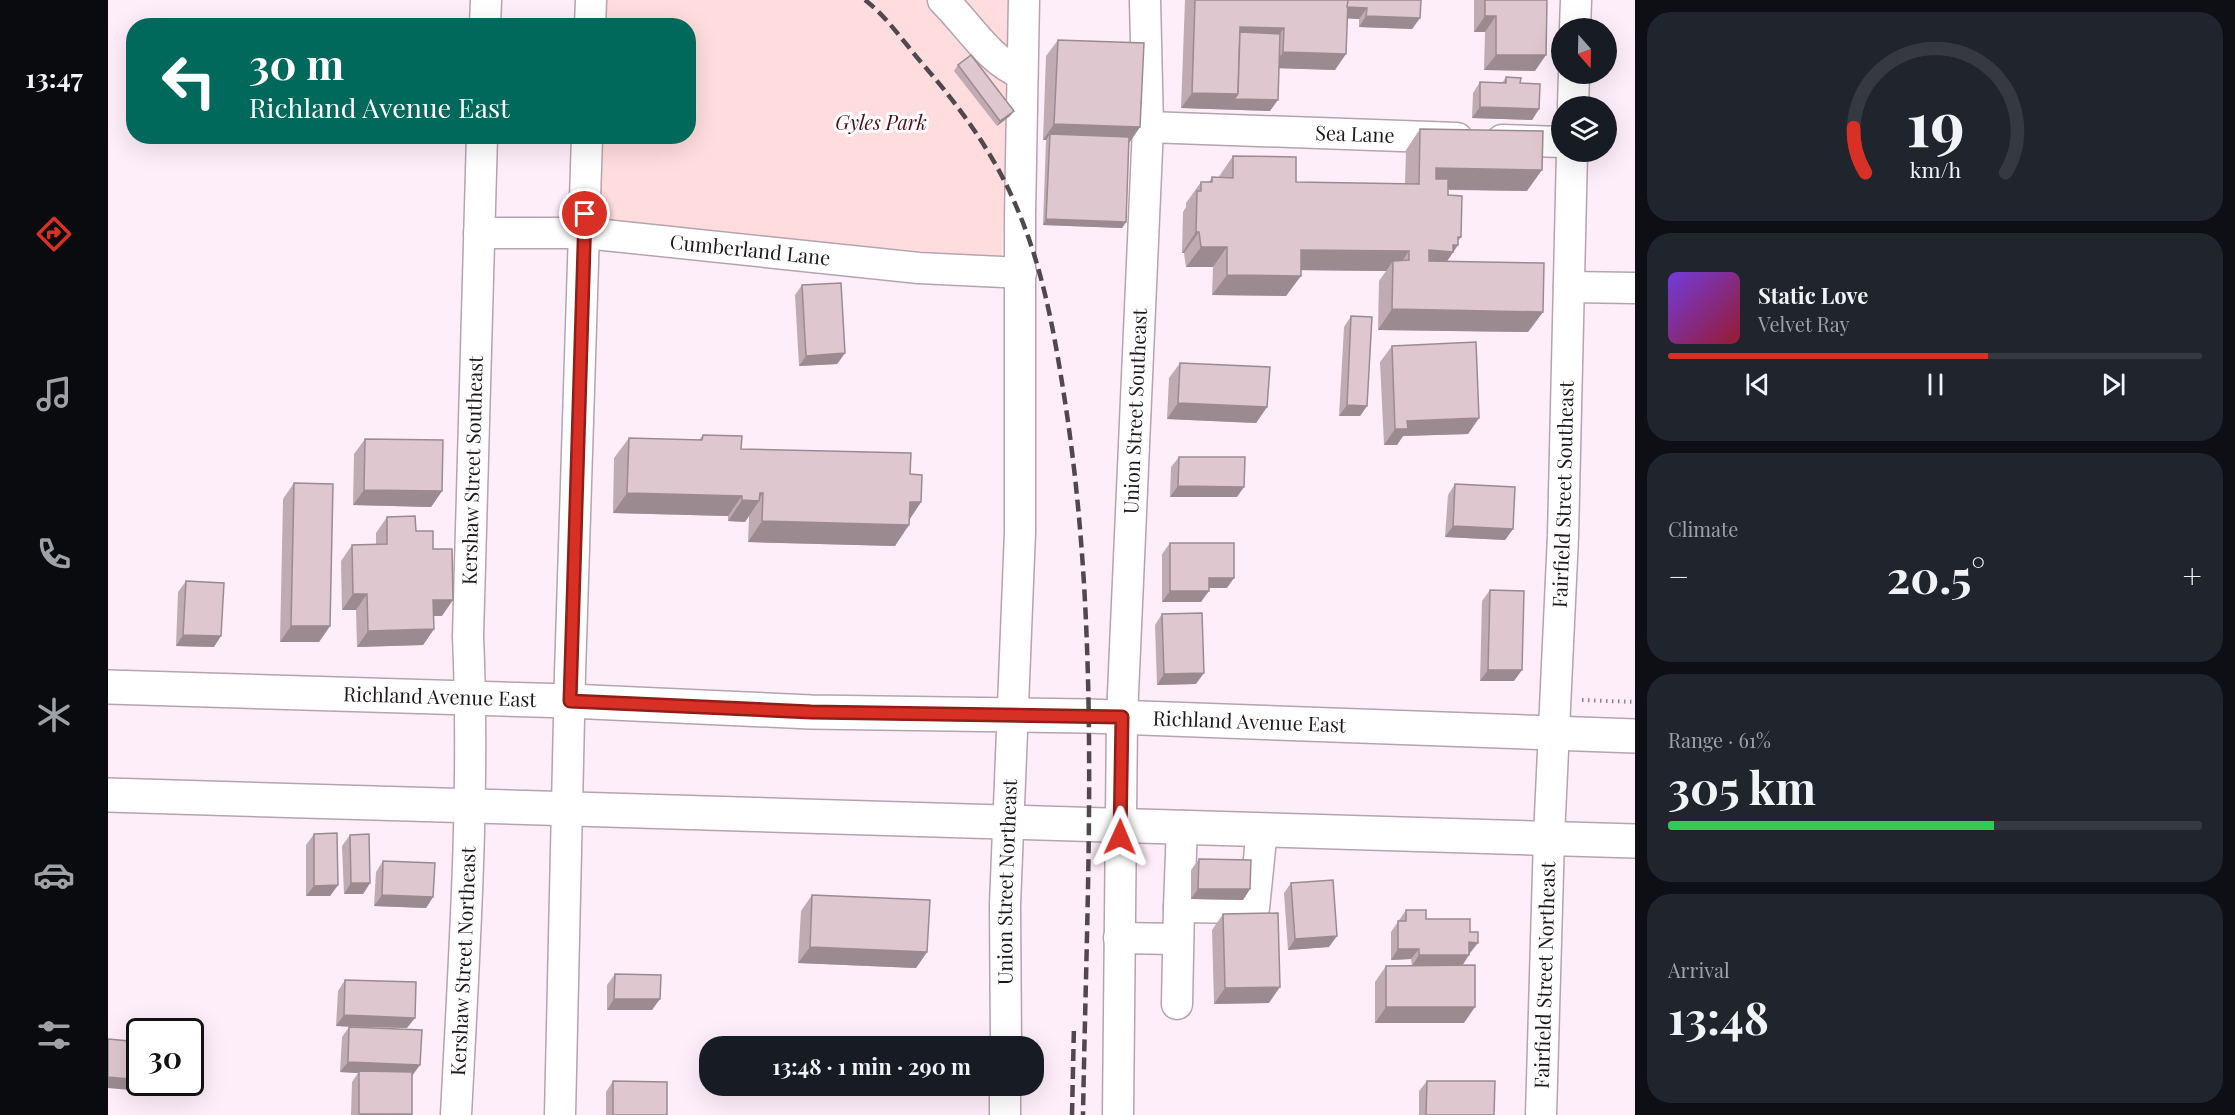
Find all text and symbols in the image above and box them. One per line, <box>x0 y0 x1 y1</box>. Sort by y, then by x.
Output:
north arrow <box>1551 18 1617 84</box>
map controls <box>1551 18 1617 162</box>
text: 30 m <box>249 35 344 91</box>
icon: left <box>150 42 228 120</box>
text: 13:47 <box>25 59 83 95</box>
text: 19 <box>1906 79 1964 163</box>
text: Richland Avenue East <box>249 89 510 125</box>
button: layers <box>1551 96 1617 162</box>
park label: Gyles Park <box>835 108 927 135</box>
street label: Sea Lane <box>1315 118 1395 148</box>
text: km/h <box>1909 156 1961 184</box>
pin <box>559 188 610 239</box>
icon: arrive <box>568 197 601 230</box>
icon: directions <box>33 213 75 255</box>
street label: Cumberland Lane <box>669 227 832 271</box>
text: Static Love <box>1758 280 1868 310</box>
street label: Union Street Southeast <box>1116 307 1152 515</box>
text: Velvet Ray <box>1758 310 1850 337</box>
street label: Kershaw Street Southeast <box>454 354 488 585</box>
icon: previous <box>1741 368 1774 401</box>
icon: pause <box>1919 368 1952 401</box>
icon: next <box>2097 368 2130 401</box>
icon: music <box>33 373 75 415</box>
street label: Fairfield Street Southeast <box>1545 380 1579 609</box>
text: Climate <box>1668 515 1738 542</box>
icon: phone <box>33 533 75 575</box>
text: 20.5° <box>1887 545 1985 605</box>
text: − <box>1668 553 1689 597</box>
text: + <box>2183 553 2202 597</box>
street label: Richland Avenue East <box>343 679 538 712</box>
icon: climate <box>33 694 75 736</box>
street label: Richland Avenue East <box>1152 703 1347 737</box>
text: Range · 61% <box>1668 726 1771 753</box>
text: 305 km <box>1668 756 1816 816</box>
street label: Union Street Northeast <box>990 778 1022 985</box>
position arrow <box>1088 805 1152 869</box>
street label: Kershaw Street Northeast <box>443 845 481 1077</box>
icon: car <box>33 854 75 896</box>
street label: Fairfield Street Northeast <box>1527 860 1560 1089</box>
text: Arrival <box>1668 956 1730 983</box>
text: 13:48 <box>1668 986 1769 1046</box>
icon: filters <box>33 1014 75 1056</box>
speed limit sign: 30 <box>126 1018 204 1096</box>
text: 13:48 · 1 min · 290 m <box>772 1051 971 1081</box>

